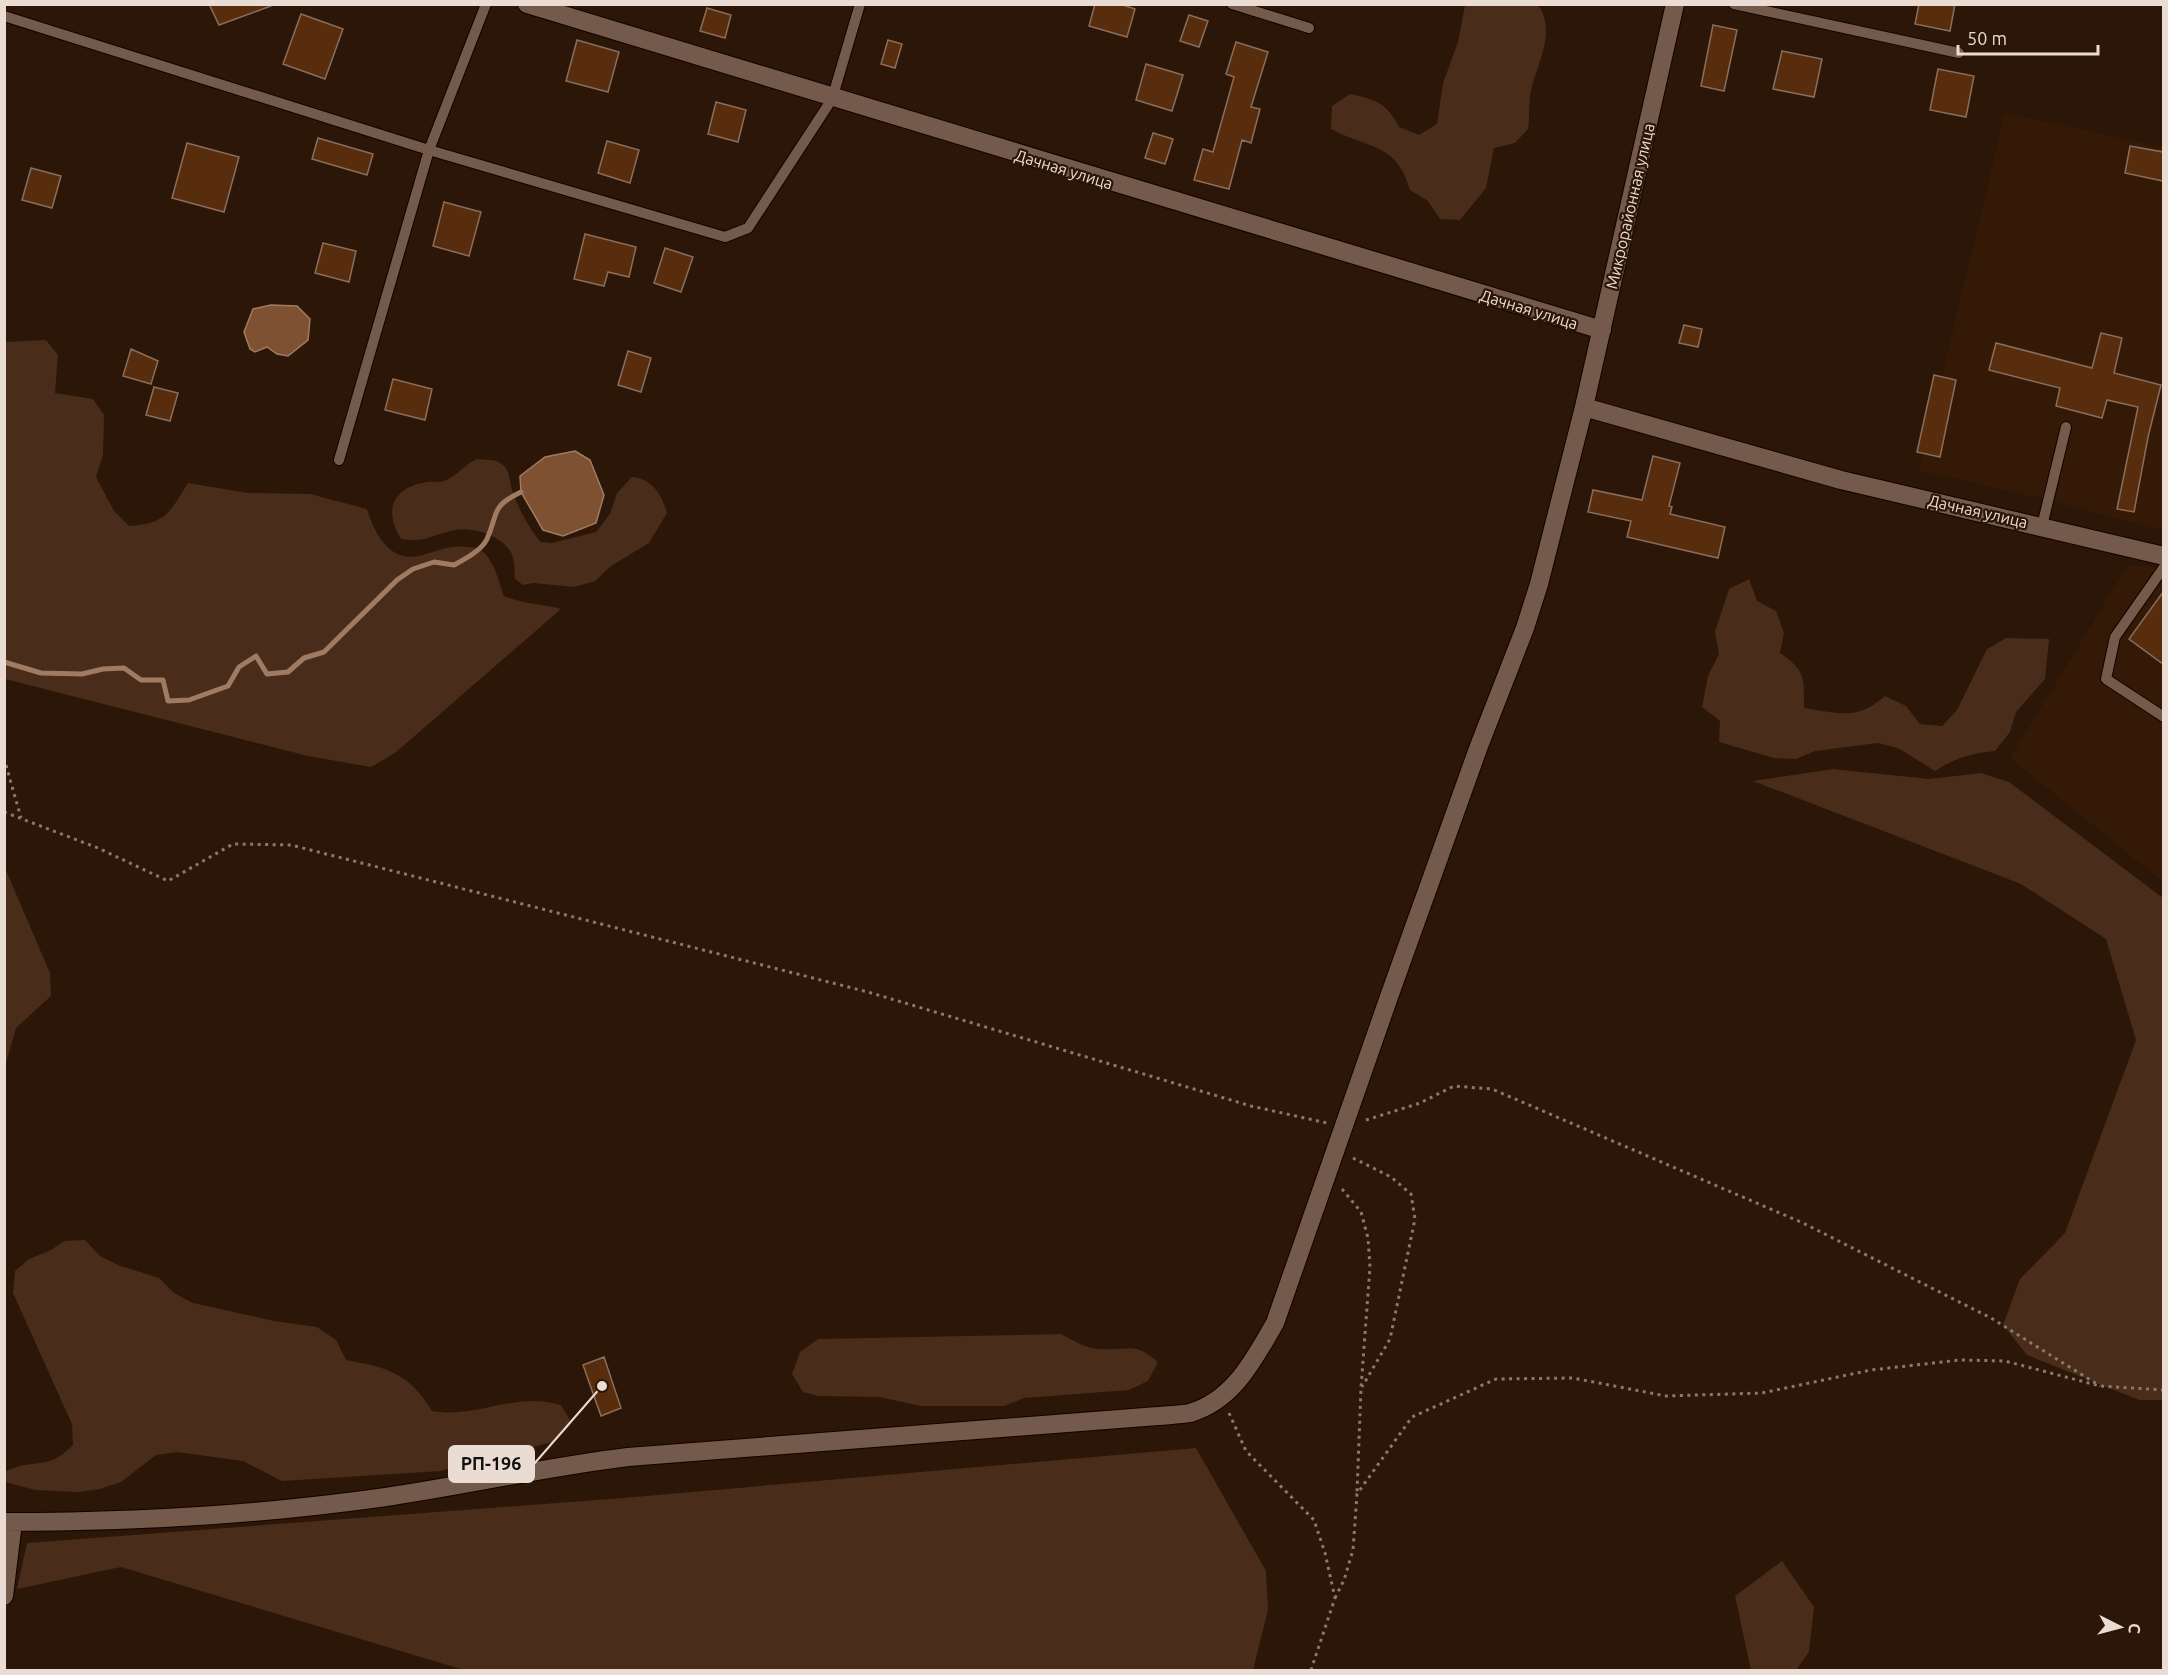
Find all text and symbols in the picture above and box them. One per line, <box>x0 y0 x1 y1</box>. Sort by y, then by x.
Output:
scale bar <box>1958 18 2098 56</box>
text: 50 m <box>1967 28 2007 48</box>
street label: Микрорайонная улица <box>1602 121 1658 291</box>
street label: Дачная улица <box>1013 146 1115 192</box>
street label: Дачная улица <box>1478 286 1580 332</box>
street label: Дачная улица <box>1927 491 2029 531</box>
callout: РП-196 <box>449 1446 534 1482</box>
text: РП-196 <box>461 1453 521 1473</box>
north arrow <box>2090 1597 2150 1657</box>
text: С <box>2125 1623 2144 1635</box>

